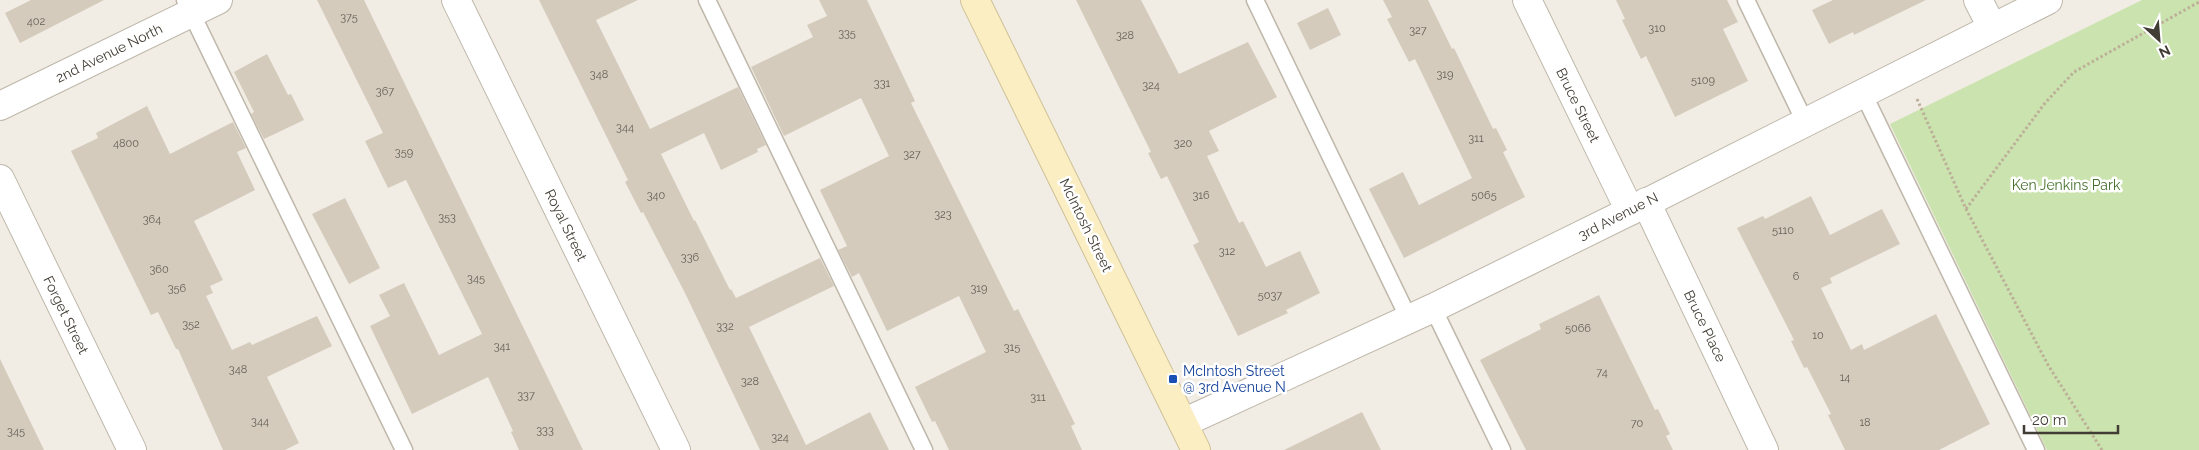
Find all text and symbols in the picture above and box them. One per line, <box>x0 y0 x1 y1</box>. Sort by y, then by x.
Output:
house number: 375 <box>340 11 358 24</box>
house number: 402 <box>27 15 45 28</box>
north arrow <box>2134 15 2184 65</box>
street label: 2nd Avenue North <box>53 20 165 86</box>
house number: 310 <box>1648 22 1666 35</box>
house number: 327 <box>1409 24 1427 37</box>
house number: 335 <box>838 27 856 40</box>
house number: 328 <box>1116 29 1134 42</box>
text: N <box>2156 42 2173 61</box>
street label: Bruce Street <box>1553 65 1603 145</box>
house number: 348 <box>590 68 608 81</box>
house number: 319 <box>1436 68 1454 81</box>
house number: 5109 <box>1691 74 1715 87</box>
house number: 331 <box>874 77 891 90</box>
house number: 324 <box>1142 79 1160 92</box>
house number: 367 <box>376 85 394 98</box>
house number: 344 <box>616 121 634 134</box>
house number: 311 <box>1468 132 1484 145</box>
house number: 4800 <box>113 137 139 150</box>
house number: 320 <box>1174 137 1192 150</box>
house number: 359 <box>395 146 413 159</box>
house number: 327 <box>903 148 921 161</box>
street label: McIntosh Street <box>1057 176 1116 274</box>
park label: Ken Jenkins Park <box>2012 177 2121 193</box>
street label: Royal Street <box>542 187 590 264</box>
house number: 340 <box>647 189 666 202</box>
house number: 316 <box>1192 189 1210 202</box>
house number: 5065 <box>1471 189 1497 202</box>
street label: 3rd Avenue N <box>1575 189 1661 243</box>
house number: 323 <box>934 208 952 221</box>
house number: 353 <box>438 211 456 224</box>
house number: 364 <box>143 213 161 226</box>
house number: 5110 <box>1772 224 1794 237</box>
house number: 312 <box>1219 245 1235 258</box>
house number: 336 <box>681 251 700 264</box>
house number: 360 <box>149 263 169 276</box>
house number: 6 <box>1793 270 1800 283</box>
house number: 345 <box>467 272 485 285</box>
street label: Forget Street <box>40 273 92 357</box>
house number: 356 <box>168 282 187 295</box>
house number: 319 <box>970 282 988 295</box>
street label: Bruce Place <box>1681 287 1729 365</box>
house number: 5037 <box>1258 289 1282 302</box>
house number: 352 <box>182 318 200 331</box>
house number: 332 <box>716 320 734 333</box>
house number: 5066 <box>1565 322 1591 335</box>
house number: 10 <box>1812 329 1824 342</box>
house number: 341 <box>494 340 511 353</box>
house number: 315 <box>1004 341 1020 354</box>
house number: 348 <box>229 363 247 376</box>
place label: McIntosh Street @ 3rd Avenue N <box>1183 363 1286 395</box>
house number: 74 <box>1596 366 1608 379</box>
house number: 14 <box>1840 371 1850 384</box>
marker: McIntosh Street @ 3rd Avenue N <box>1167 373 1179 385</box>
house number: 328 <box>741 375 759 388</box>
house number: 337 <box>517 389 535 402</box>
house number: 311 <box>1030 391 1046 404</box>
scale bar <box>2024 402 2118 434</box>
text: 20 m <box>2032 411 2067 429</box>
house number: 344 <box>251 415 269 428</box>
house number: 18 <box>1859 416 1871 429</box>
house number: 70 <box>1631 417 1644 430</box>
house number: 333 <box>536 424 554 437</box>
house number: 345 <box>7 425 25 438</box>
house number: 324 <box>771 431 789 444</box>

